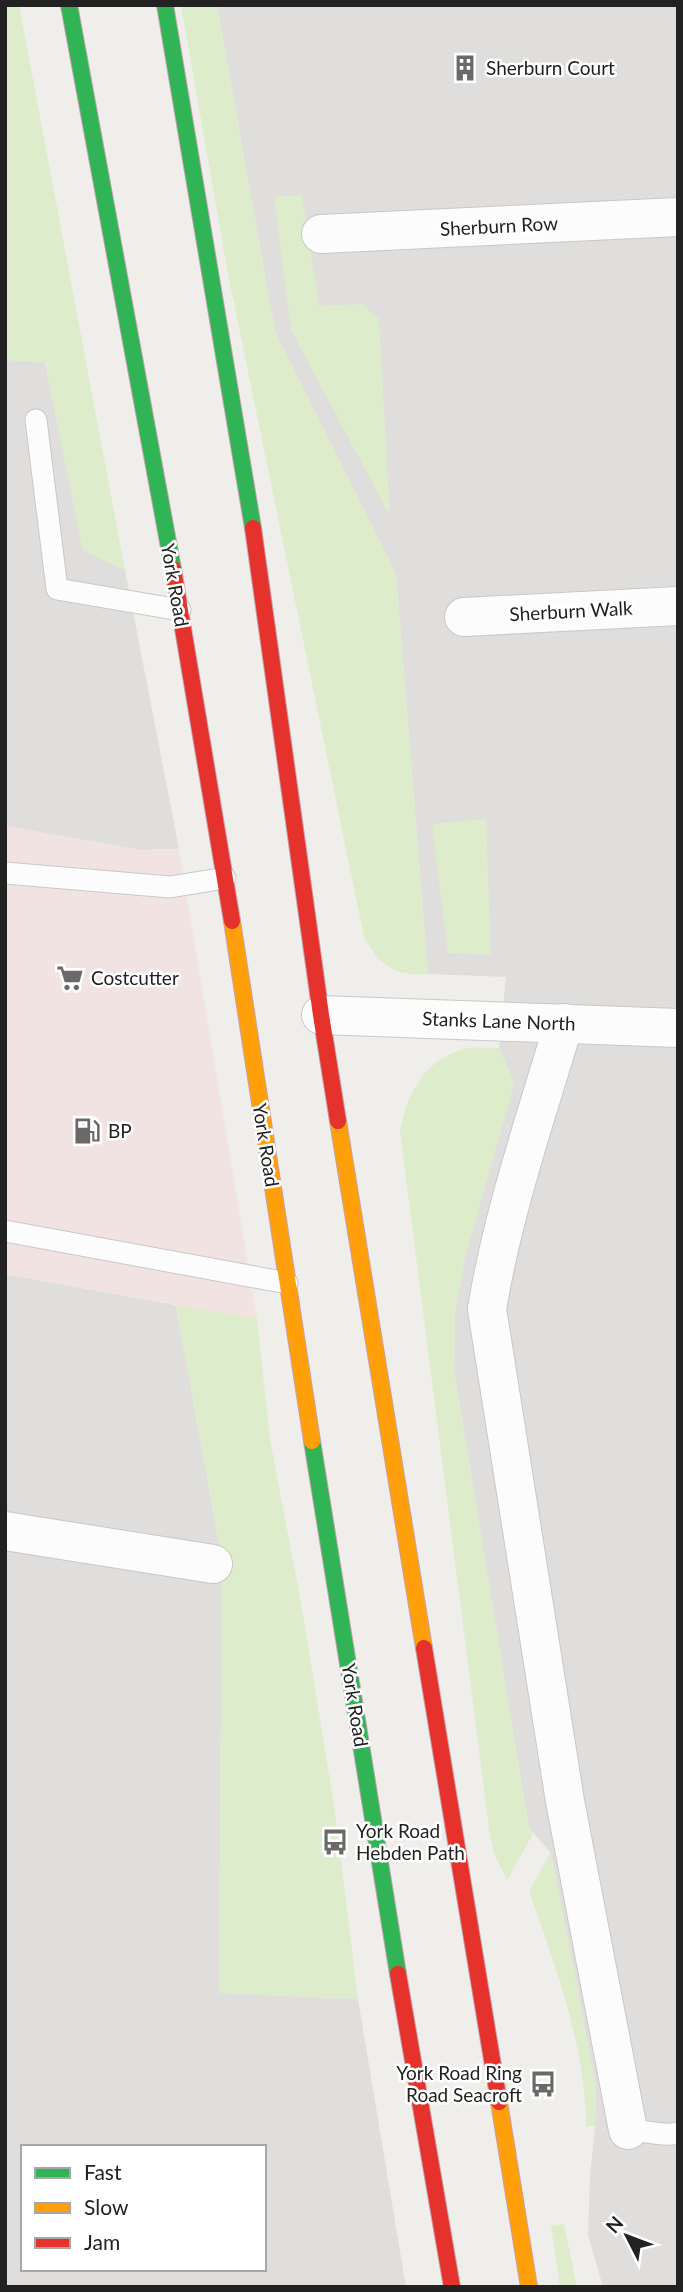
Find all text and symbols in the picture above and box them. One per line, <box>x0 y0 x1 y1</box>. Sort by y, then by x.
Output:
building icon: Sherburn Court <box>450 53 480 83</box>
place label: Sherburn Court <box>486 56 615 79</box>
street label: Sherburn Row <box>439 211 559 240</box>
street label: York Road <box>157 541 194 628</box>
street label: Sherburn Walk <box>509 596 633 625</box>
supermarket icon: Costcutter <box>55 963 85 993</box>
place label: Costcutter <box>91 966 179 989</box>
street label: Stanks Lane North <box>422 1006 576 1035</box>
street label: York Road <box>249 1102 284 1188</box>
fuel station icon: BP <box>72 1116 102 1146</box>
place label: BP <box>108 1119 132 1142</box>
street label: York Road <box>338 1662 373 1748</box>
place label: York Road Hebden Path <box>356 1819 465 1864</box>
bus stop icon: York Road Hebden Path <box>320 1827 350 1857</box>
place label: York Road Ring Road Seacroft <box>396 2061 522 2106</box>
bus stop icon: York Road Ring Road Seacroft <box>528 2069 558 2099</box>
legend <box>21 2145 266 2271</box>
text: Fast <box>84 2159 122 2184</box>
text: Slow <box>84 2194 129 2219</box>
north arrow <box>592 2201 662 2271</box>
text: N <box>601 2211 627 2237</box>
text: Jam <box>84 2229 120 2254</box>

